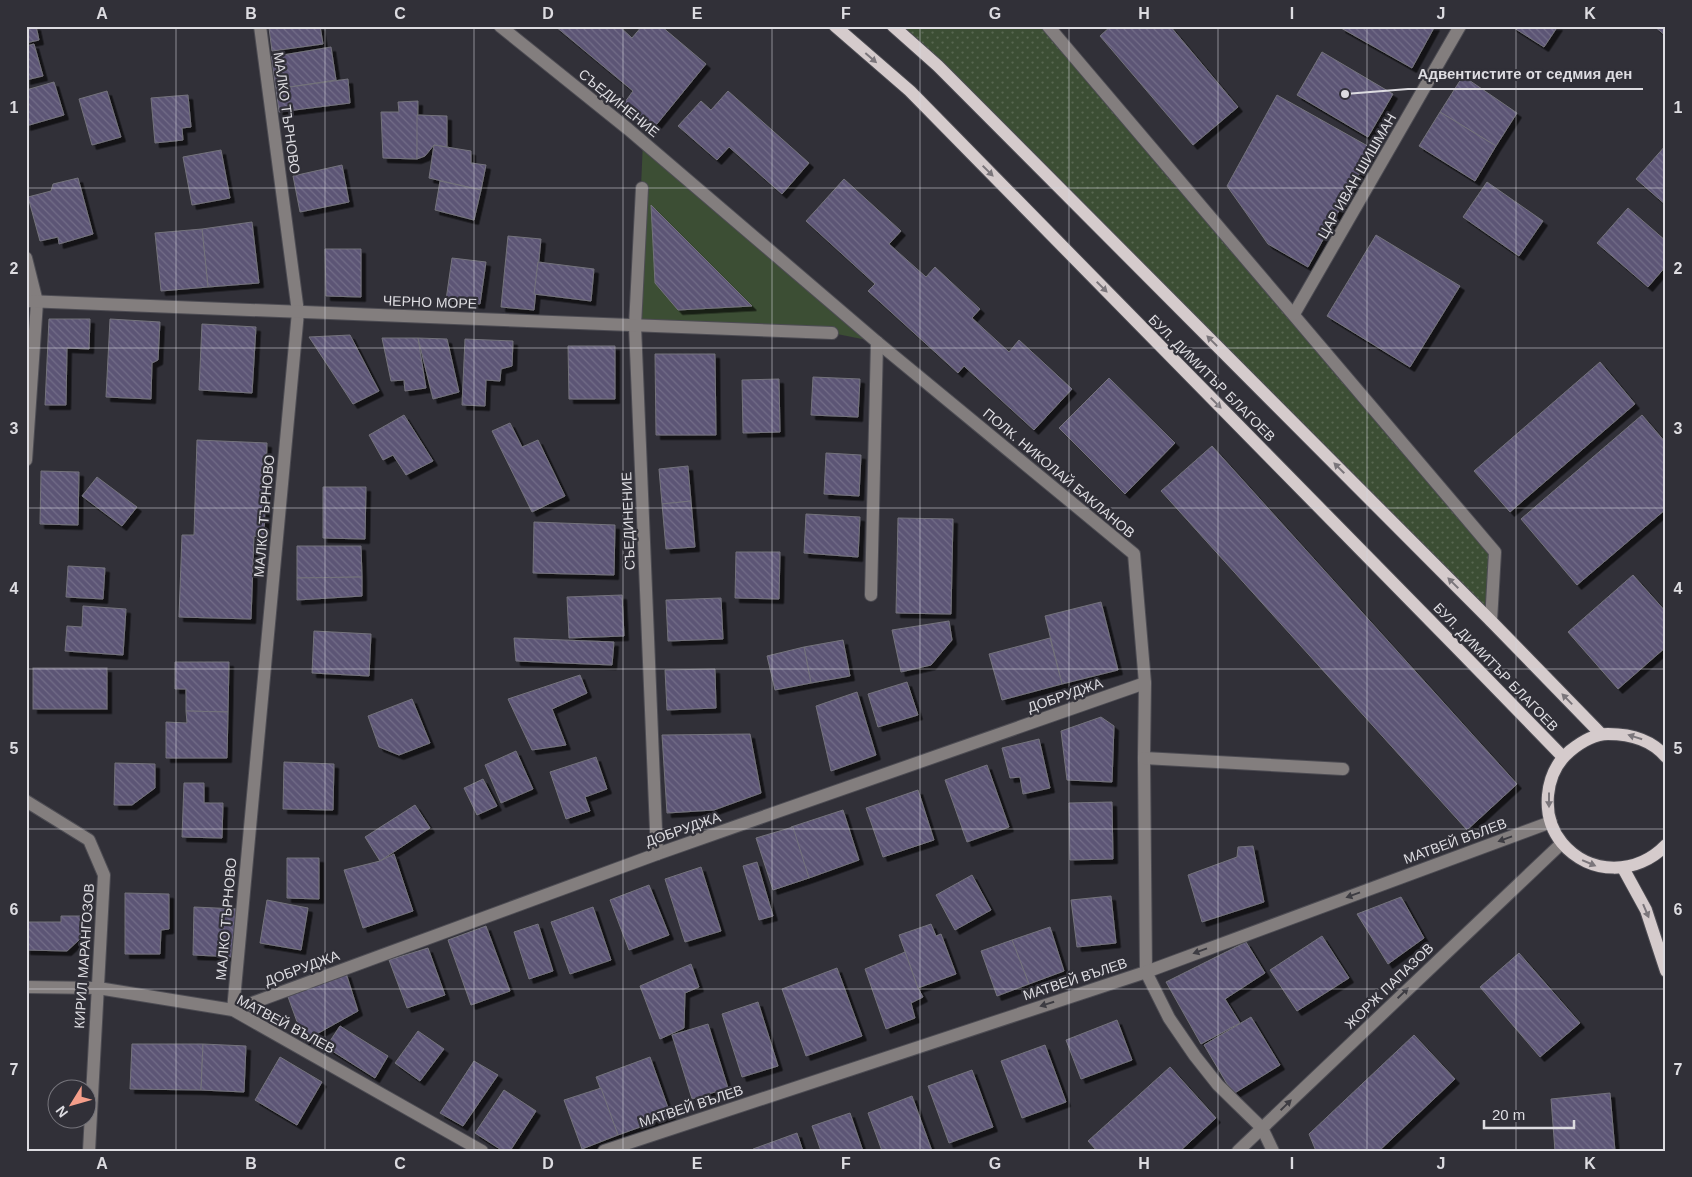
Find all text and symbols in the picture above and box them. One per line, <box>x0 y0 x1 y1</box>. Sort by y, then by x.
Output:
text: A <box>96 5 108 22</box>
text: B <box>245 5 257 22</box>
text: C <box>394 5 406 22</box>
text: D <box>542 5 554 22</box>
text: E <box>692 5 703 22</box>
text: F <box>841 5 851 22</box>
text: G <box>989 5 1001 22</box>
text: H <box>1138 5 1150 22</box>
text: I <box>1290 5 1294 22</box>
text: J <box>1437 5 1445 22</box>
text: K <box>1584 5 1596 22</box>
street label: МАЛКО ТЪРНОВО <box>271 51 303 175</box>
one-way arrow <box>865 52 877 64</box>
callout: Адвентистите от седмия ден <box>1408 59 1643 89</box>
text: Адвентистите от седмия ден <box>1418 65 1632 82</box>
street label: СЪЕДИНЕНИЕ <box>576 66 662 140</box>
text: 1 <box>10 99 19 116</box>
text: 1 <box>1674 99 1683 116</box>
street label: ЦАР ИВАН ШИШМАН <box>1315 110 1399 242</box>
one-way arrow <box>982 165 994 177</box>
text: 2 <box>10 260 19 277</box>
text: 2 <box>1674 260 1683 277</box>
one-way arrow <box>1096 281 1108 293</box>
street label: ЧЕРНО МОРЕ <box>383 292 477 312</box>
street label: БУЛ. ДИМИТЪР БЛАГОЕВ <box>1145 311 1279 445</box>
one-way arrow <box>1206 335 1218 347</box>
one-way arrow <box>1210 397 1222 409</box>
street label: ПОЛК. НИКОЛАЙ БАКЛАНОВ <box>980 404 1139 541</box>
text: 3 <box>10 420 19 437</box>
text: 3 <box>1674 420 1683 437</box>
street label: МАЛКО ТЪРНОВО <box>251 454 277 578</box>
one-way arrow <box>1333 463 1345 475</box>
street label: СЪЕДИНЕНИЕ <box>618 471 638 571</box>
one-way arrow <box>1447 578 1459 590</box>
text: 4 <box>10 580 19 597</box>
text: 4 <box>1674 580 1683 597</box>
street label: БУЛ. ДИМИТЪР БЛАГОЕВ <box>1430 599 1562 735</box>
street label: ДОБРУДЖА <box>1025 674 1105 715</box>
one-way arrow <box>1561 694 1573 706</box>
one-way arrow <box>1628 733 1643 741</box>
text: 5 <box>10 740 19 757</box>
text: 5 <box>1674 740 1683 757</box>
one-way arrow <box>1545 792 1553 808</box>
street label: ДОБРУДЖА <box>643 808 723 849</box>
street label: МАТВЕЙ ВЪЛЕВ <box>1401 814 1509 867</box>
one-way arrow <box>1497 835 1512 843</box>
street label: МАЛКО ТЪРНОВО <box>213 857 239 981</box>
one-way arrow <box>1582 859 1596 867</box>
street label: КИРИЛ МАРАНГОЗОВ <box>71 883 97 1029</box>
one-way arrow <box>1345 891 1360 899</box>
text: 6 <box>10 901 19 918</box>
text: 6 <box>1674 901 1683 918</box>
one-way arrow <box>1642 904 1650 918</box>
street label: ЖОРЖ ПАПАЗОВ <box>1342 940 1436 1032</box>
street label: ДОБРУДЖА <box>262 947 342 989</box>
one-way arrow <box>1193 948 1208 955</box>
street label: МАТВЕЙ ВЪЛЕВ <box>1021 954 1129 1003</box>
one-way arrow <box>1397 987 1409 999</box>
street label: МАТВЕЙ ВЪЛЕВ <box>234 991 338 1057</box>
one-way arrow <box>1039 1001 1054 1009</box>
text: 7 <box>10 1061 19 1078</box>
text: 7 <box>1674 1061 1683 1078</box>
north arrow <box>48 1080 98 1130</box>
street label: МАТВЕЙ ВЪЛЕВ <box>637 1081 745 1130</box>
scale bar <box>1484 1097 1574 1129</box>
one-way arrow <box>1279 1099 1291 1111</box>
text: N <box>52 1103 71 1121</box>
text: 20 m <box>1492 1106 1525 1123</box>
text: A <box>96 1155 108 1172</box>
text: B <box>245 1155 257 1172</box>
text: C <box>394 1155 406 1172</box>
text: D <box>542 1155 554 1172</box>
text: E <box>692 1155 703 1172</box>
text: F <box>841 1155 851 1172</box>
text: G <box>989 1155 1001 1172</box>
text: H <box>1138 1155 1150 1172</box>
text: I <box>1290 1155 1294 1172</box>
text: J <box>1437 1155 1445 1172</box>
text: K <box>1584 1155 1596 1172</box>

